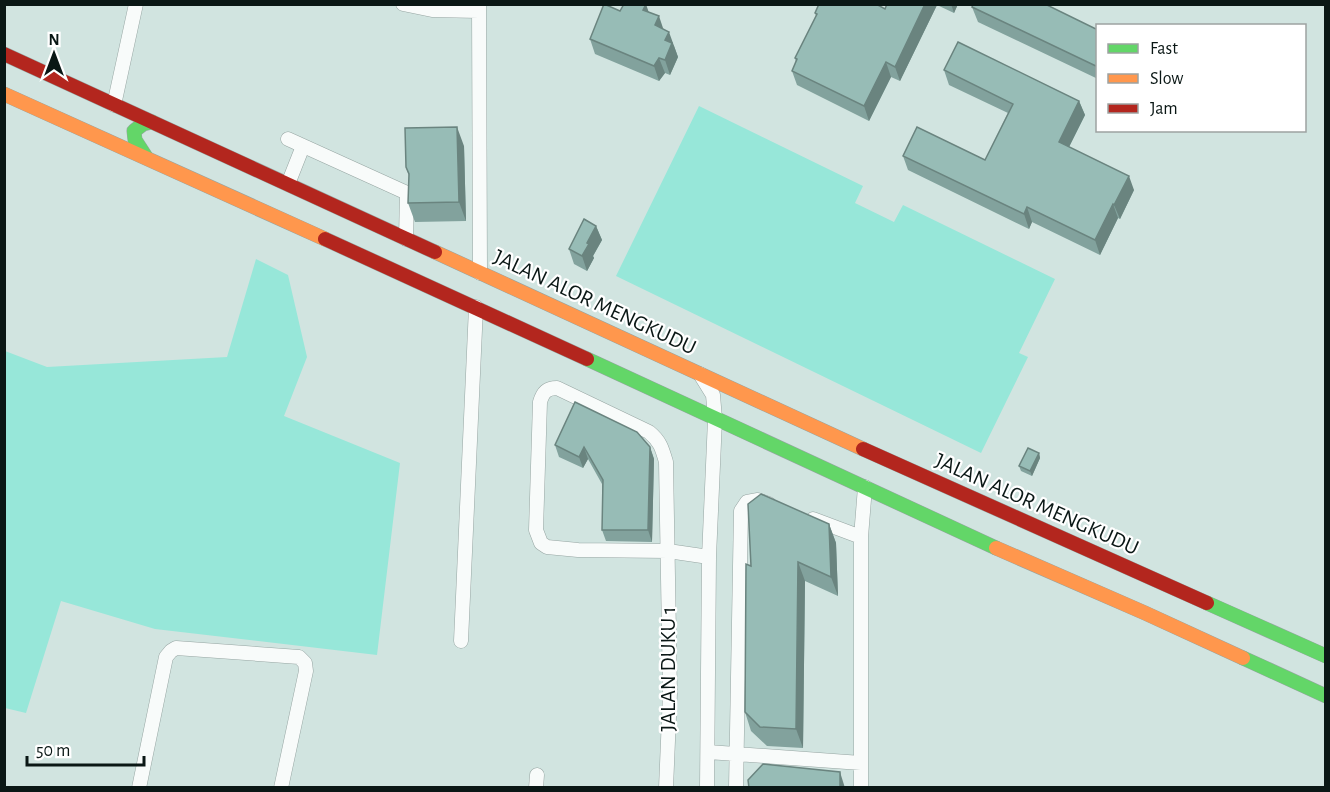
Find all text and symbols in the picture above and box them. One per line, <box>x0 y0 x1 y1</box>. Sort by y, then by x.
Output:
north arrow <box>24 24 84 84</box>
legend <box>1096 24 1306 132</box>
text: N <box>48 32 60 48</box>
text: Fast <box>1150 40 1178 58</box>
text: Slow <box>1150 70 1183 88</box>
text: Jam <box>1150 100 1178 118</box>
street label: JALAN ALOR MENGKUDU <box>490 245 700 359</box>
street label: JALAN ALOR MENGKUDU <box>932 449 1142 559</box>
street label: JALAN DUKU 1 <box>657 606 679 732</box>
scale bar <box>27 729 144 767</box>
text: 50 m <box>36 742 70 760</box>

